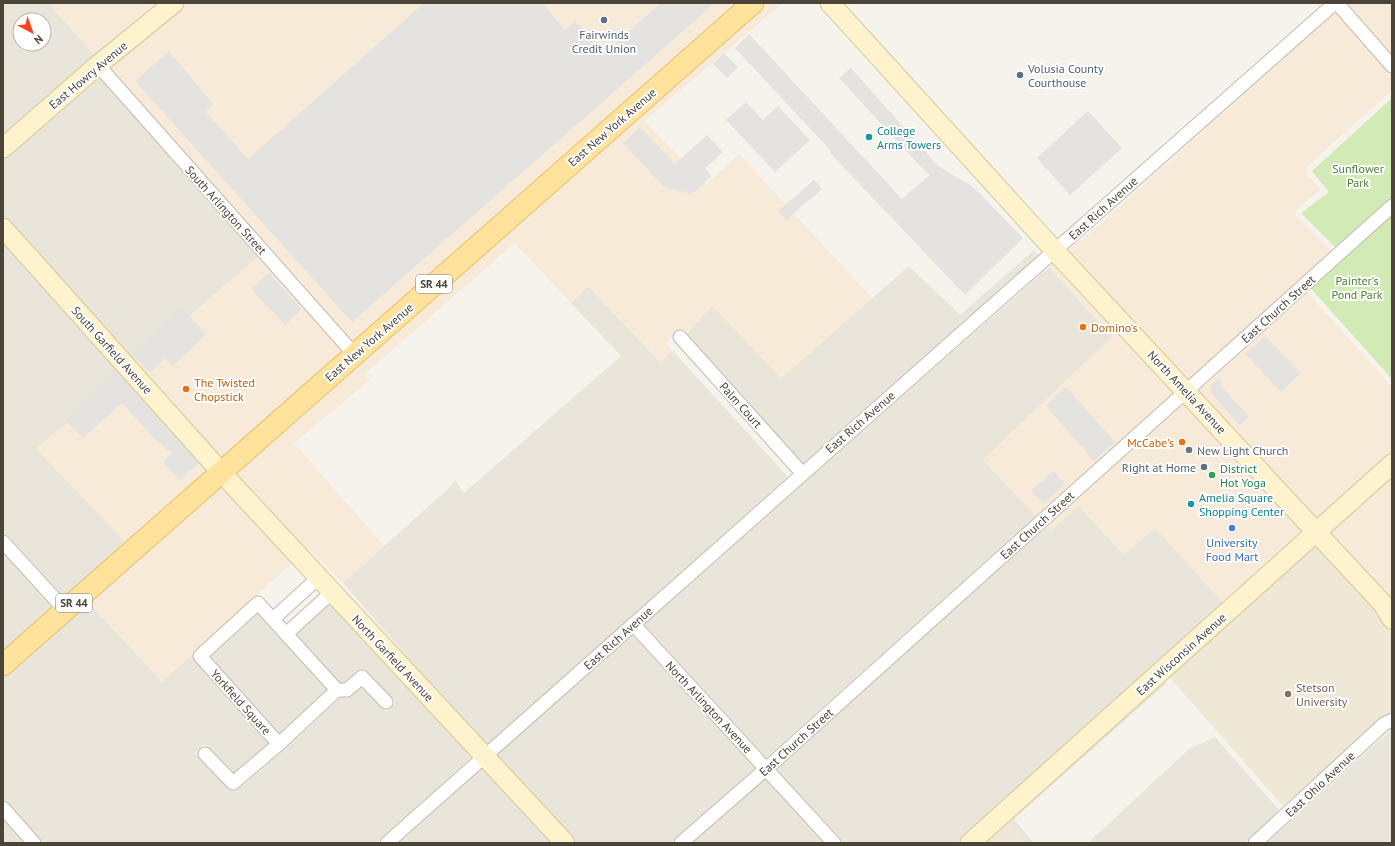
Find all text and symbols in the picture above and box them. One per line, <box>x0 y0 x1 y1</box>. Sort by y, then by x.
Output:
north arrow <box>12 12 52 52</box>
marker: Fairwinds Credit Union <box>599 15 609 25</box>
place label: Fairwinds Credit Union <box>572 27 636 56</box>
text: N <box>31 32 46 47</box>
street label: East Howry Avenue <box>46 38 130 112</box>
place label: Volusia County Courthouse <box>1027 61 1104 90</box>
marker: Volusia County Courthouse <box>1015 70 1025 80</box>
street label: East New York Avenue <box>565 85 659 169</box>
place label: College Arms Towers <box>877 123 941 152</box>
marker: College Arms Towers <box>864 132 874 142</box>
park label: Sunflower Park <box>1332 161 1384 190</box>
street label: South Arlington Street <box>182 162 270 258</box>
street label: East Rich Avenue <box>1066 173 1140 243</box>
street label: East Church Street <box>1238 272 1318 346</box>
park label: Painter's Pond Park <box>1331 273 1383 302</box>
road number: SR 44 <box>416 275 452 293</box>
street label: East New York Avenue <box>322 300 416 384</box>
street label: South Garfield Avenue <box>69 303 155 397</box>
place label: Domino's <box>1091 320 1138 335</box>
marker: Domino's <box>1078 322 1088 332</box>
street label: North Amelia Avenue <box>1145 347 1229 437</box>
place label: The Twisted Chopstick <box>194 375 255 404</box>
street label: Palm Court <box>717 379 765 431</box>
marker: The Twisted Chopstick <box>181 384 191 394</box>
street label: East Rich Avenue <box>822 388 898 456</box>
place label: McCabe's <box>1127 435 1174 450</box>
marker: McCabe's <box>1177 437 1187 447</box>
place label: New Light Church <box>1197 443 1288 458</box>
marker: New Light Church <box>1184 445 1194 455</box>
place label: Right at Home <box>1122 460 1196 475</box>
place label: District Hot Yoga <box>1220 461 1266 490</box>
marker: Right at Home <box>1199 462 1209 472</box>
marker: District Hot Yoga <box>1207 470 1217 480</box>
street label: East Church Street <box>997 488 1077 562</box>
place label: Amelia Square Shopping Center <box>1199 490 1284 519</box>
marker: Amelia Square Shopping Center <box>1186 499 1196 509</box>
marker: University Food Mart <box>1227 523 1237 533</box>
place label: University Food Mart <box>1206 535 1258 564</box>
road number: SR 44 <box>56 594 92 612</box>
street label: East Rich Avenue <box>581 603 655 673</box>
street label: East Wisconsin Avenue <box>1133 610 1229 698</box>
street label: North Garfield Avenue <box>349 612 437 704</box>
street label: North Arlington Avenue <box>662 658 756 756</box>
street label: Yorkfield Square <box>208 666 274 738</box>
place label: Stetson University <box>1296 680 1348 709</box>
marker: Stetson University <box>1283 689 1293 699</box>
street label: East Church Street <box>756 705 836 779</box>
street label: East Ohio Avenue <box>1282 748 1358 820</box>

